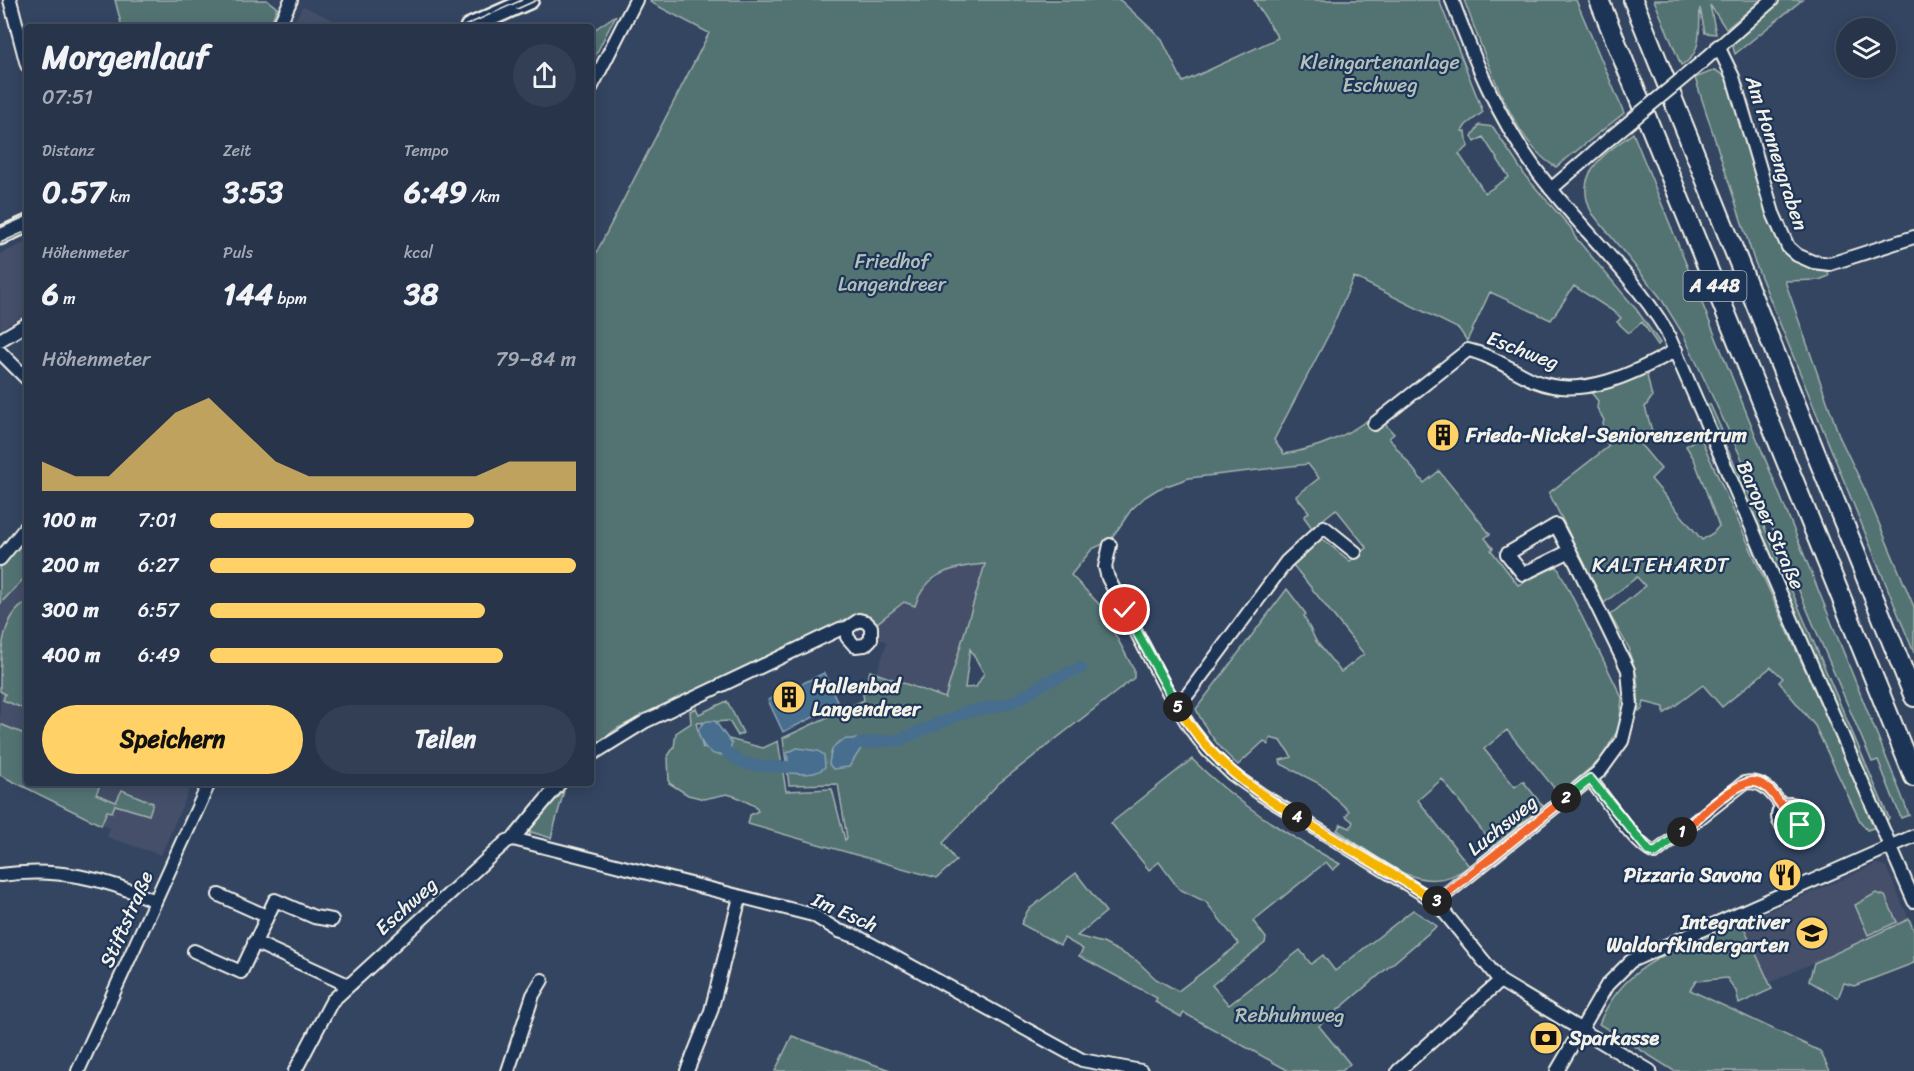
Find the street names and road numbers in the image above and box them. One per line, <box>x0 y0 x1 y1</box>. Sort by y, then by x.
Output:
street label: Am Honnengraben <box>1735 70 1818 235</box>
road number: A 448 <box>1684 271 1746 301</box>
street label: Eschweg <box>1482 321 1564 380</box>
street label: Baroper Straße <box>1726 455 1815 595</box>
street label: Luchsweg <box>1459 786 1546 865</box>
street label: Stiftstraße <box>90 865 163 973</box>
street label: Eschweg <box>367 868 446 944</box>
street label: Im Esch <box>805 882 884 943</box>

